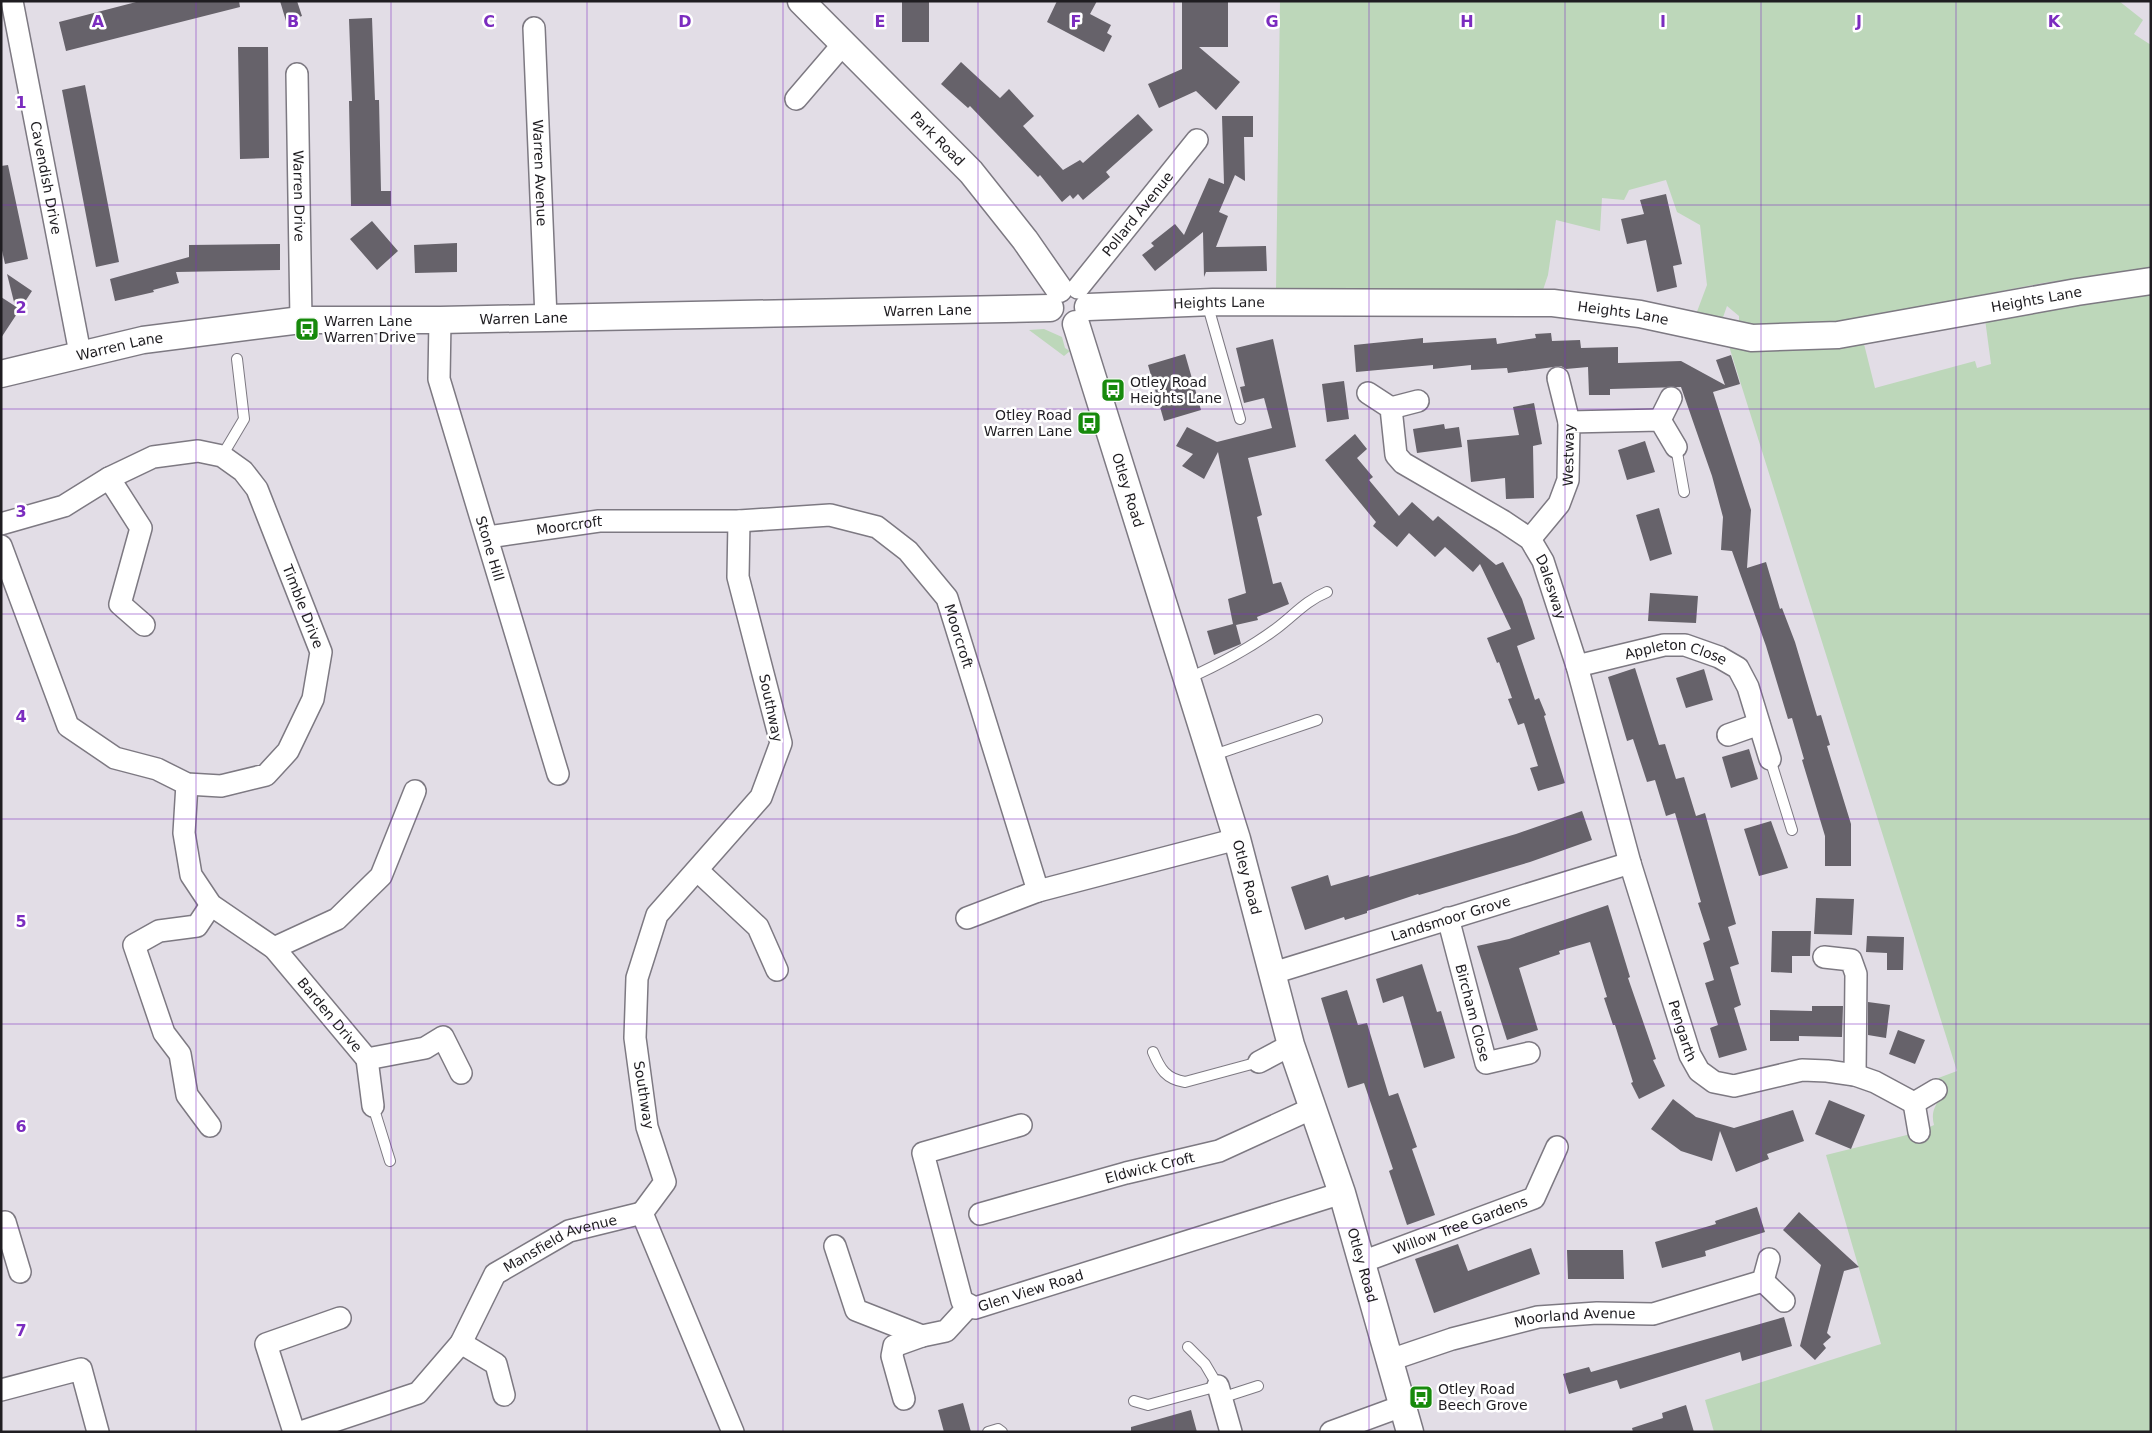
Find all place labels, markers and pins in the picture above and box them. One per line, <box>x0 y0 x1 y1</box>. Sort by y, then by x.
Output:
place label: Warren Lane Warren Drive <box>324 313 416 345</box>
bus stop icon: Warren Lane Warren Drive <box>294 316 320 342</box>
place label: Otley Road Heights Lane <box>1130 374 1222 406</box>
bus stop icon: Otley Road Heights Lane <box>1100 377 1126 403</box>
place label: Otley Road Warren Lane <box>984 407 1072 439</box>
bus stop icon: Otley Road Warren Lane <box>1076 410 1102 436</box>
place label: Otley Road Beech Grove <box>1438 1381 1528 1413</box>
bus stop icon: Otley Road Beech Grove <box>1408 1384 1434 1410</box>

